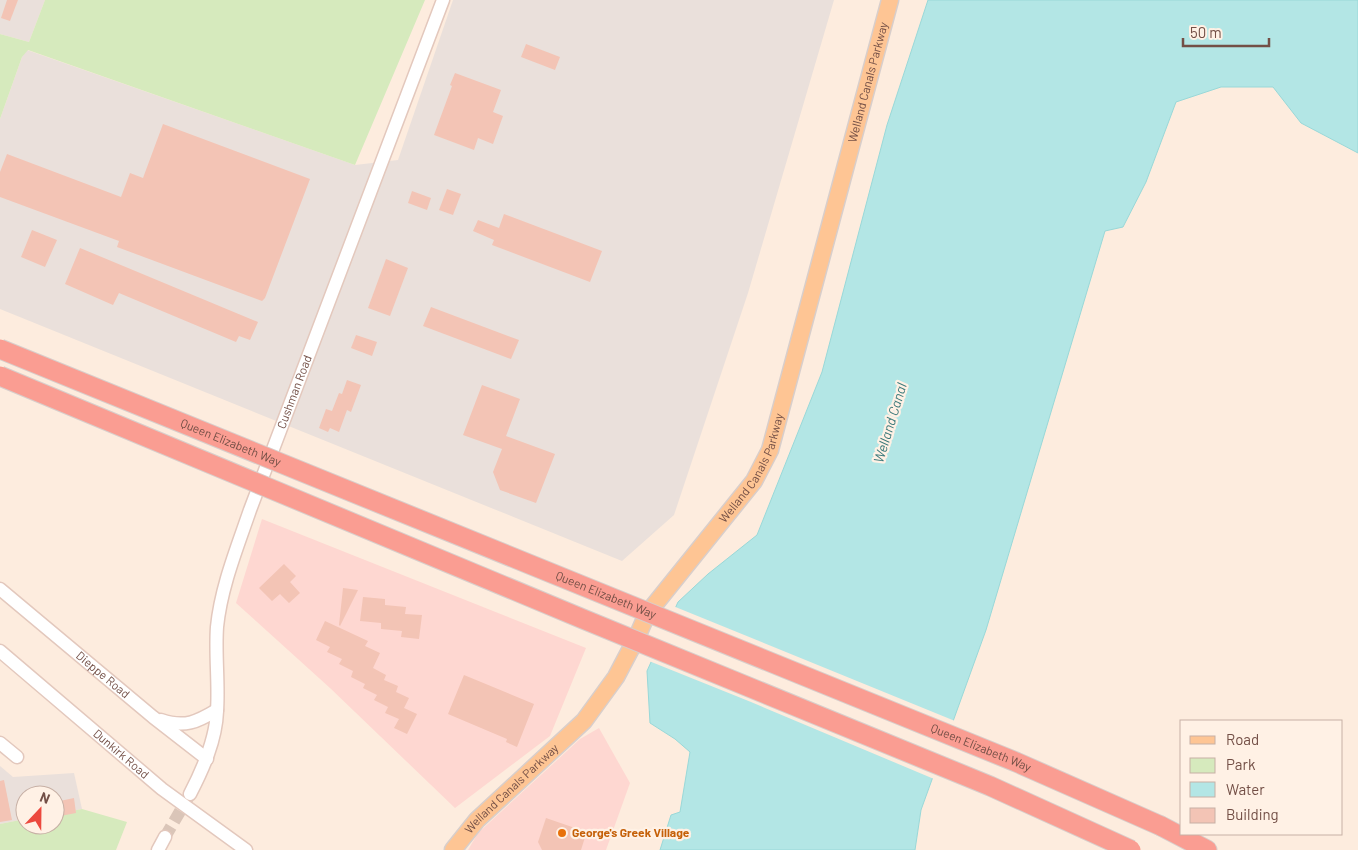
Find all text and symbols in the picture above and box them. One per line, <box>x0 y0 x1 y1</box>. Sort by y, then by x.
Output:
scale bar <box>1183 15 1269 47</box>
street label: Welland Canals Parkway <box>844 20 890 144</box>
text: 50 m <box>1190 23 1222 41</box>
street label: Cushman Road <box>273 353 314 430</box>
water label: Welland Canal <box>869 381 910 465</box>
street label: Welland Canals Parkway <box>715 411 786 525</box>
street label: Queen Elizabeth Way <box>179 415 284 469</box>
street label: Queen Elizabeth Way <box>554 568 659 621</box>
street label: Dieppe Road <box>74 648 133 701</box>
street label: Queen Elizabeth Way <box>929 720 1034 774</box>
legend <box>1180 720 1343 835</box>
street label: Dunkirk Road <box>91 726 152 781</box>
text: Road <box>1226 730 1259 748</box>
street label: Welland Canals Parkway <box>461 740 561 836</box>
text: Park <box>1226 755 1256 773</box>
text: Water <box>1226 780 1265 798</box>
north arrow <box>15 785 65 835</box>
text: N <box>38 788 53 807</box>
text: Building <box>1226 805 1279 823</box>
place label: George's Greek Village <box>572 825 690 839</box>
marker: George's Greek Village <box>556 827 568 839</box>

